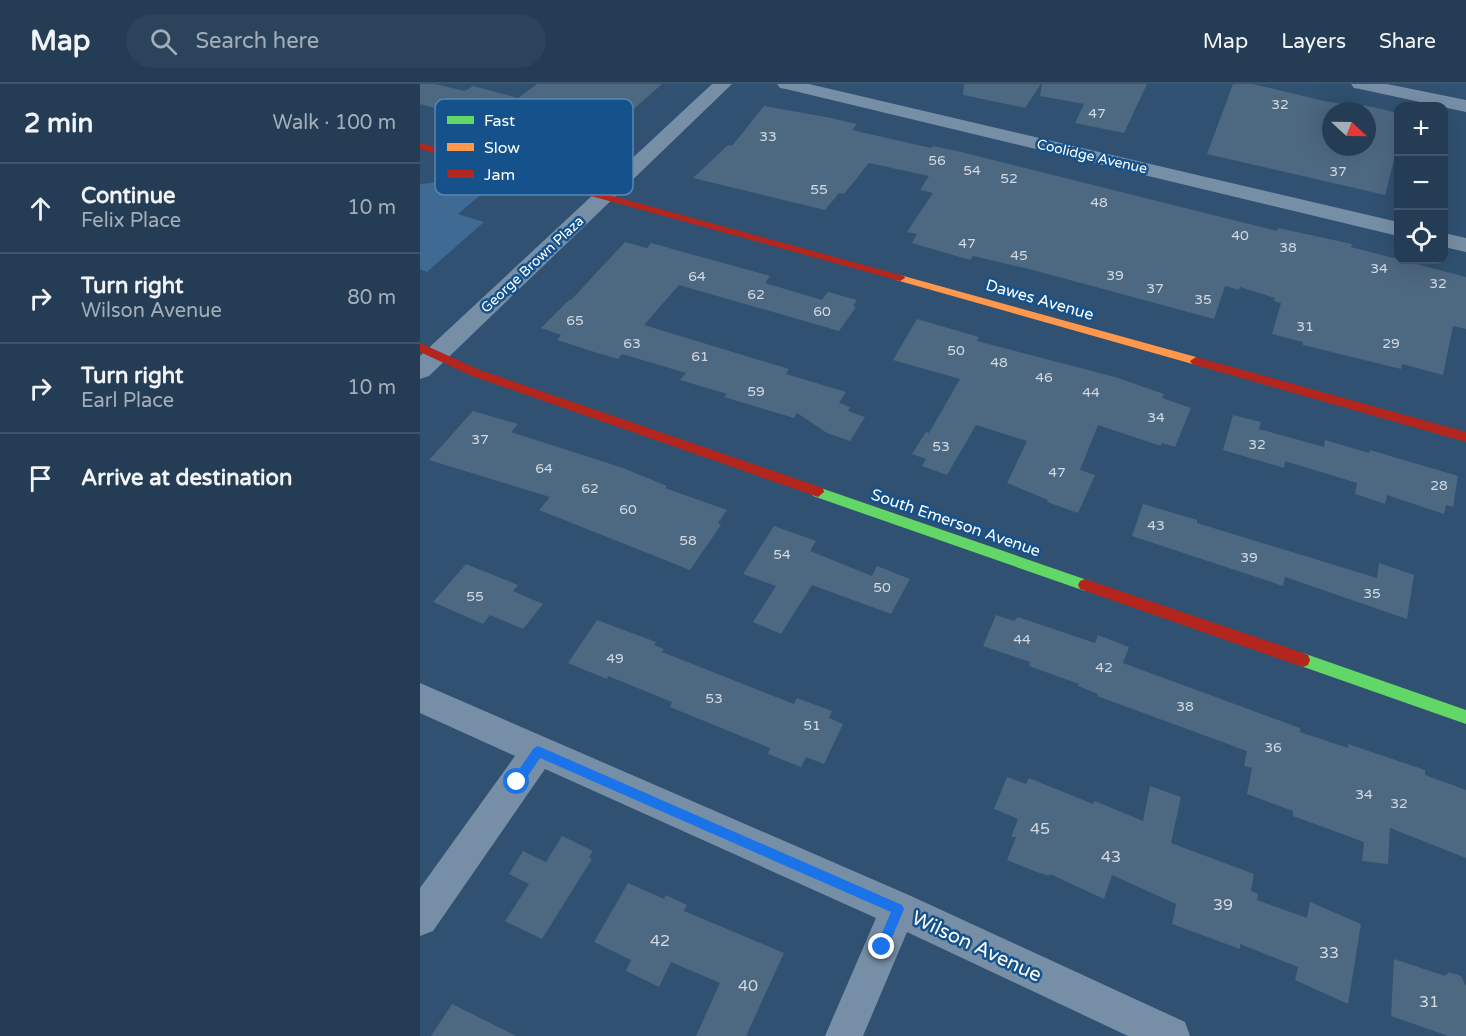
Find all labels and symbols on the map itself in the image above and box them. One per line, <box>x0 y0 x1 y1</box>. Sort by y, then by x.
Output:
house number: 32 <box>1271 96 1289 113</box>
legend <box>435 99 633 195</box>
north arrow <box>1322 102 1376 156</box>
house number: 47 <box>1088 105 1106 122</box>
text: Fast <box>484 111 515 131</box>
house number: 33 <box>759 128 777 145</box>
street label: Coolidge Avenue <box>1035 136 1149 177</box>
text: Slow <box>484 138 520 158</box>
house number: 56 <box>928 152 946 169</box>
house number: 54 <box>963 162 981 179</box>
house number: 37 <box>1329 163 1347 180</box>
text: Jam <box>484 165 515 185</box>
house number: 52 <box>1000 170 1018 187</box>
house number: 55 <box>810 181 828 198</box>
house number: 48 <box>1090 194 1108 211</box>
street label: George Brown Plaza <box>477 212 587 316</box>
house number: 40 <box>1231 227 1249 244</box>
house number: 47 <box>958 235 976 252</box>
house number: 38 <box>1279 239 1297 256</box>
house number: 45 <box>1010 247 1028 264</box>
house number: 34 <box>1370 260 1388 277</box>
house number: 39 <box>1106 267 1124 284</box>
house number: 64 <box>688 268 706 285</box>
street label: Dawes Avenue <box>983 275 1096 325</box>
house number: 32 <box>1429 275 1447 292</box>
house number: 37 <box>1146 280 1164 297</box>
house number: 62 <box>747 286 765 303</box>
house number: 35 <box>1194 291 1212 308</box>
house number: 60 <box>813 303 831 320</box>
house number: 65 <box>566 312 584 329</box>
house number: 31 <box>1296 318 1314 335</box>
house number: 63 <box>623 335 641 352</box>
house number: 29 <box>1382 335 1400 352</box>
house number: 50 <box>947 342 965 359</box>
house number: 61 <box>691 348 709 365</box>
house number: 48 <box>990 354 1008 371</box>
house number: 46 <box>1035 369 1053 386</box>
house number: 59 <box>747 383 765 400</box>
house number: 44 <box>1082 384 1100 401</box>
house number: 34 <box>1147 409 1165 426</box>
house number: 37 <box>471 431 489 448</box>
house number: 32 <box>1248 436 1266 453</box>
house number: 53 <box>932 438 950 455</box>
house number: 64 <box>535 460 553 477</box>
house number: 47 <box>1048 464 1066 481</box>
house number: 28 <box>1430 477 1448 494</box>
house number: 62 <box>581 480 599 497</box>
street label: South Emerson Avenue <box>868 485 1043 561</box>
house number: 60 <box>619 501 637 518</box>
house number: 43 <box>1147 517 1165 534</box>
house number: 58 <box>679 532 697 549</box>
house number: 54 <box>773 546 791 563</box>
house number: 39 <box>1240 549 1258 566</box>
house number: 50 <box>873 579 891 596</box>
house number: 35 <box>1363 585 1381 602</box>
house number: 55 <box>466 588 484 605</box>
house number: 44 <box>1013 631 1031 648</box>
house number: 49 <box>606 650 624 667</box>
house number: 42 <box>1095 659 1113 676</box>
house number: 53 <box>705 690 723 707</box>
house number: 38 <box>1176 698 1194 715</box>
house number: 51 <box>803 717 821 734</box>
house number: 36 <box>1264 739 1282 756</box>
route start <box>503 768 529 794</box>
house number: 34 <box>1355 786 1373 803</box>
house number: 32 <box>1390 795 1408 812</box>
house number: 45 <box>1030 819 1050 839</box>
house number: 43 <box>1101 847 1121 867</box>
house number: 39 <box>1213 895 1233 915</box>
street label: Wilson Avenue <box>908 906 1045 988</box>
house number: 42 <box>650 931 670 951</box>
route end <box>868 933 894 959</box>
house number: 33 <box>1319 943 1339 963</box>
house number: 40 <box>738 976 758 996</box>
house number: 31 <box>1419 992 1439 1012</box>

